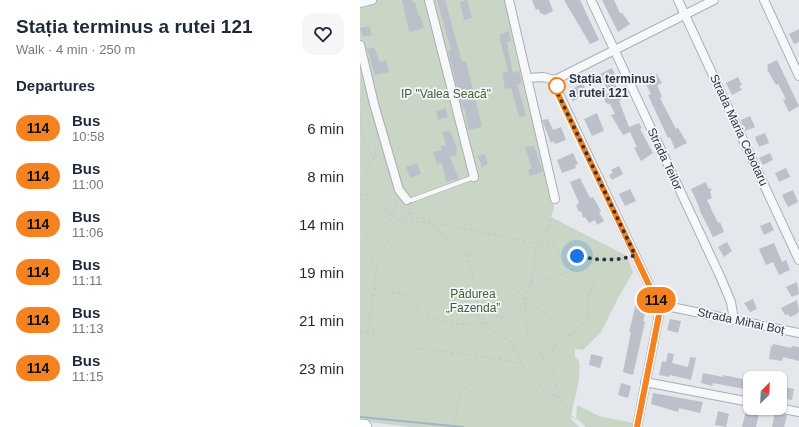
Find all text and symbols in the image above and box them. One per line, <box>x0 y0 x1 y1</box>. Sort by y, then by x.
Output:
button: heart <box>302 13 344 55</box>
text: Stația terminus a rutei 121 <box>16 16 253 37</box>
text: Walk · 4 min · 250 m <box>16 42 135 57</box>
place label: Stația terminus a rutei 121 <box>569 72 656 100</box>
street label: Strada Maria Cebotaru <box>707 72 771 188</box>
text: Departures <box>16 77 95 94</box>
marker: Stația terminus a rutei 121 <box>548 77 566 95</box>
park label: IP "Valea Seacă" <box>401 87 491 101</box>
text: Bus <box>72 112 100 129</box>
text: 114 <box>27 120 49 136</box>
text: 6 min <box>307 120 344 137</box>
street label: Strada Teilor <box>644 126 686 192</box>
text: 10:58 <box>72 129 105 144</box>
text: Bus <box>72 160 100 177</box>
text: 114 <box>27 168 49 184</box>
text: 8 min <box>307 168 344 185</box>
text: 11:00 <box>72 177 104 192</box>
text: Bus <box>72 208 100 225</box>
text: 114 <box>27 216 49 232</box>
text: 14 min <box>299 216 344 233</box>
text: 11:06 <box>72 225 104 240</box>
your location <box>567 246 587 266</box>
text: Bus <box>72 256 100 273</box>
text: 114 <box>27 264 49 280</box>
text: 19 min <box>299 264 344 281</box>
text: 11:11 <box>72 273 103 288</box>
park label: Pădurea „Fazenda” <box>446 287 500 315</box>
line badge: 114 <box>633 287 679 313</box>
text: 114 <box>645 292 667 308</box>
text: Bus <box>72 304 100 321</box>
street label: Strada Mihai Boț <box>696 305 786 337</box>
text: 114 <box>27 312 49 328</box>
text: 21 min <box>299 312 344 329</box>
text: 11:13 <box>72 321 104 336</box>
text: Bus <box>72 352 100 369</box>
text: 114 <box>27 360 49 376</box>
text: 23 min <box>299 360 344 377</box>
text: 11:15 <box>72 369 104 384</box>
north arrow <box>743 371 787 415</box>
map controls <box>743 371 787 415</box>

